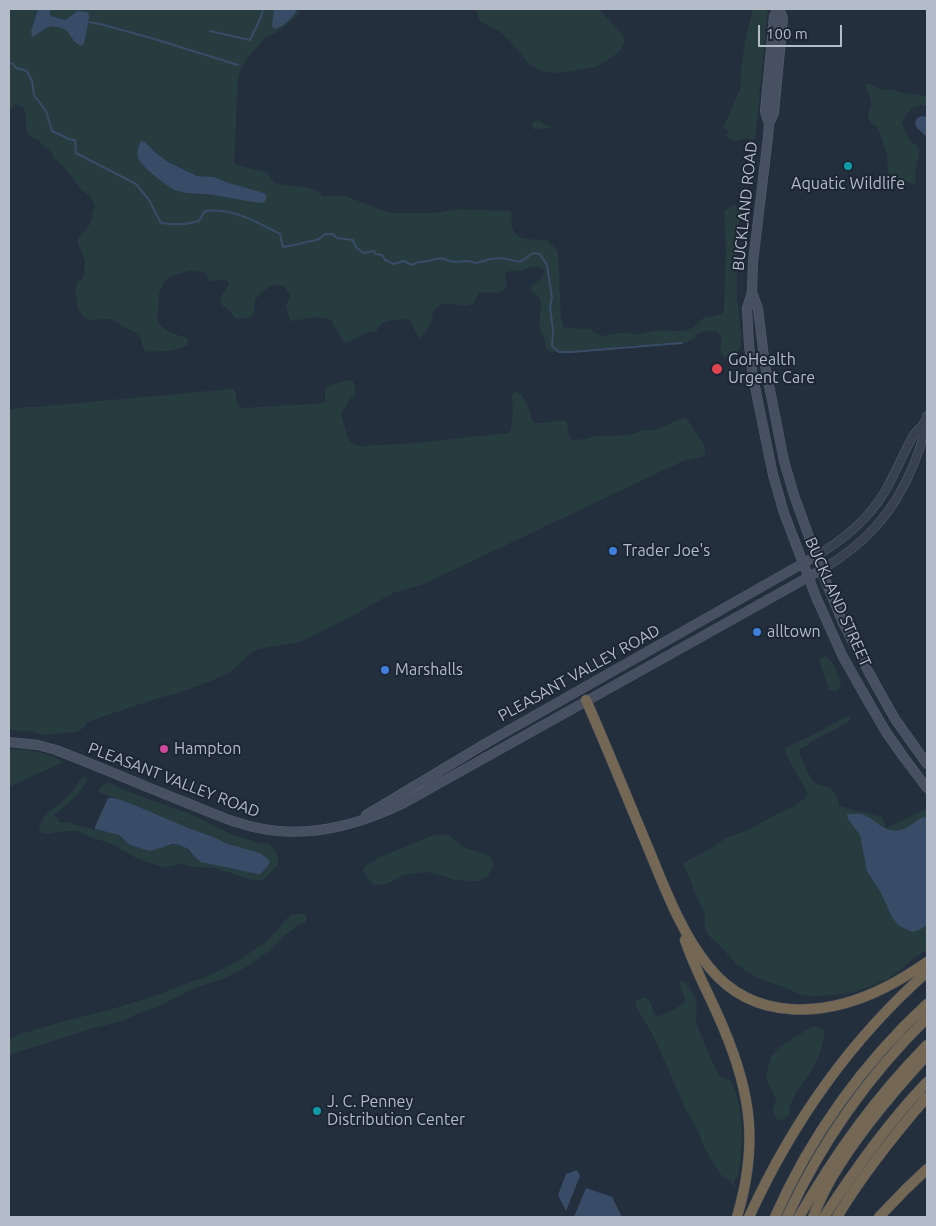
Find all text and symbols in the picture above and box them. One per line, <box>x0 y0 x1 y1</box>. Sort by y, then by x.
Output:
scale bar <box>761 15 845 47</box>
text: 100 m <box>766 25 808 42</box>
street label: BUCKLAND ROAD <box>729 140 761 272</box>
marker: Aquatic Wildlife <box>842 160 854 172</box>
place label: Aquatic Wildlife <box>791 174 905 194</box>
place label: GoHealth Urgent Care <box>728 350 815 388</box>
marker: GoHealth Urgent Care <box>710 362 724 376</box>
street label: BUCKLAND STREET <box>801 534 875 670</box>
place label: Trader Joe's <box>623 541 710 561</box>
marker: Trader Joe's <box>607 545 619 557</box>
street label: PLEASANT VALLEY ROAD <box>495 620 663 726</box>
place label: alltown <box>767 622 821 642</box>
marker: alltown <box>751 626 763 638</box>
place label: Marshalls <box>395 660 463 680</box>
marker: Marshalls <box>379 664 391 676</box>
street label: PLEASANT VALLEY ROAD <box>86 738 262 822</box>
place label: Hampton <box>174 739 241 759</box>
marker: Hampton <box>158 743 170 755</box>
place label: J. C. Penney Distribution Center <box>327 1092 465 1130</box>
marker: J. C. Penney Distribution Center <box>311 1105 323 1117</box>

